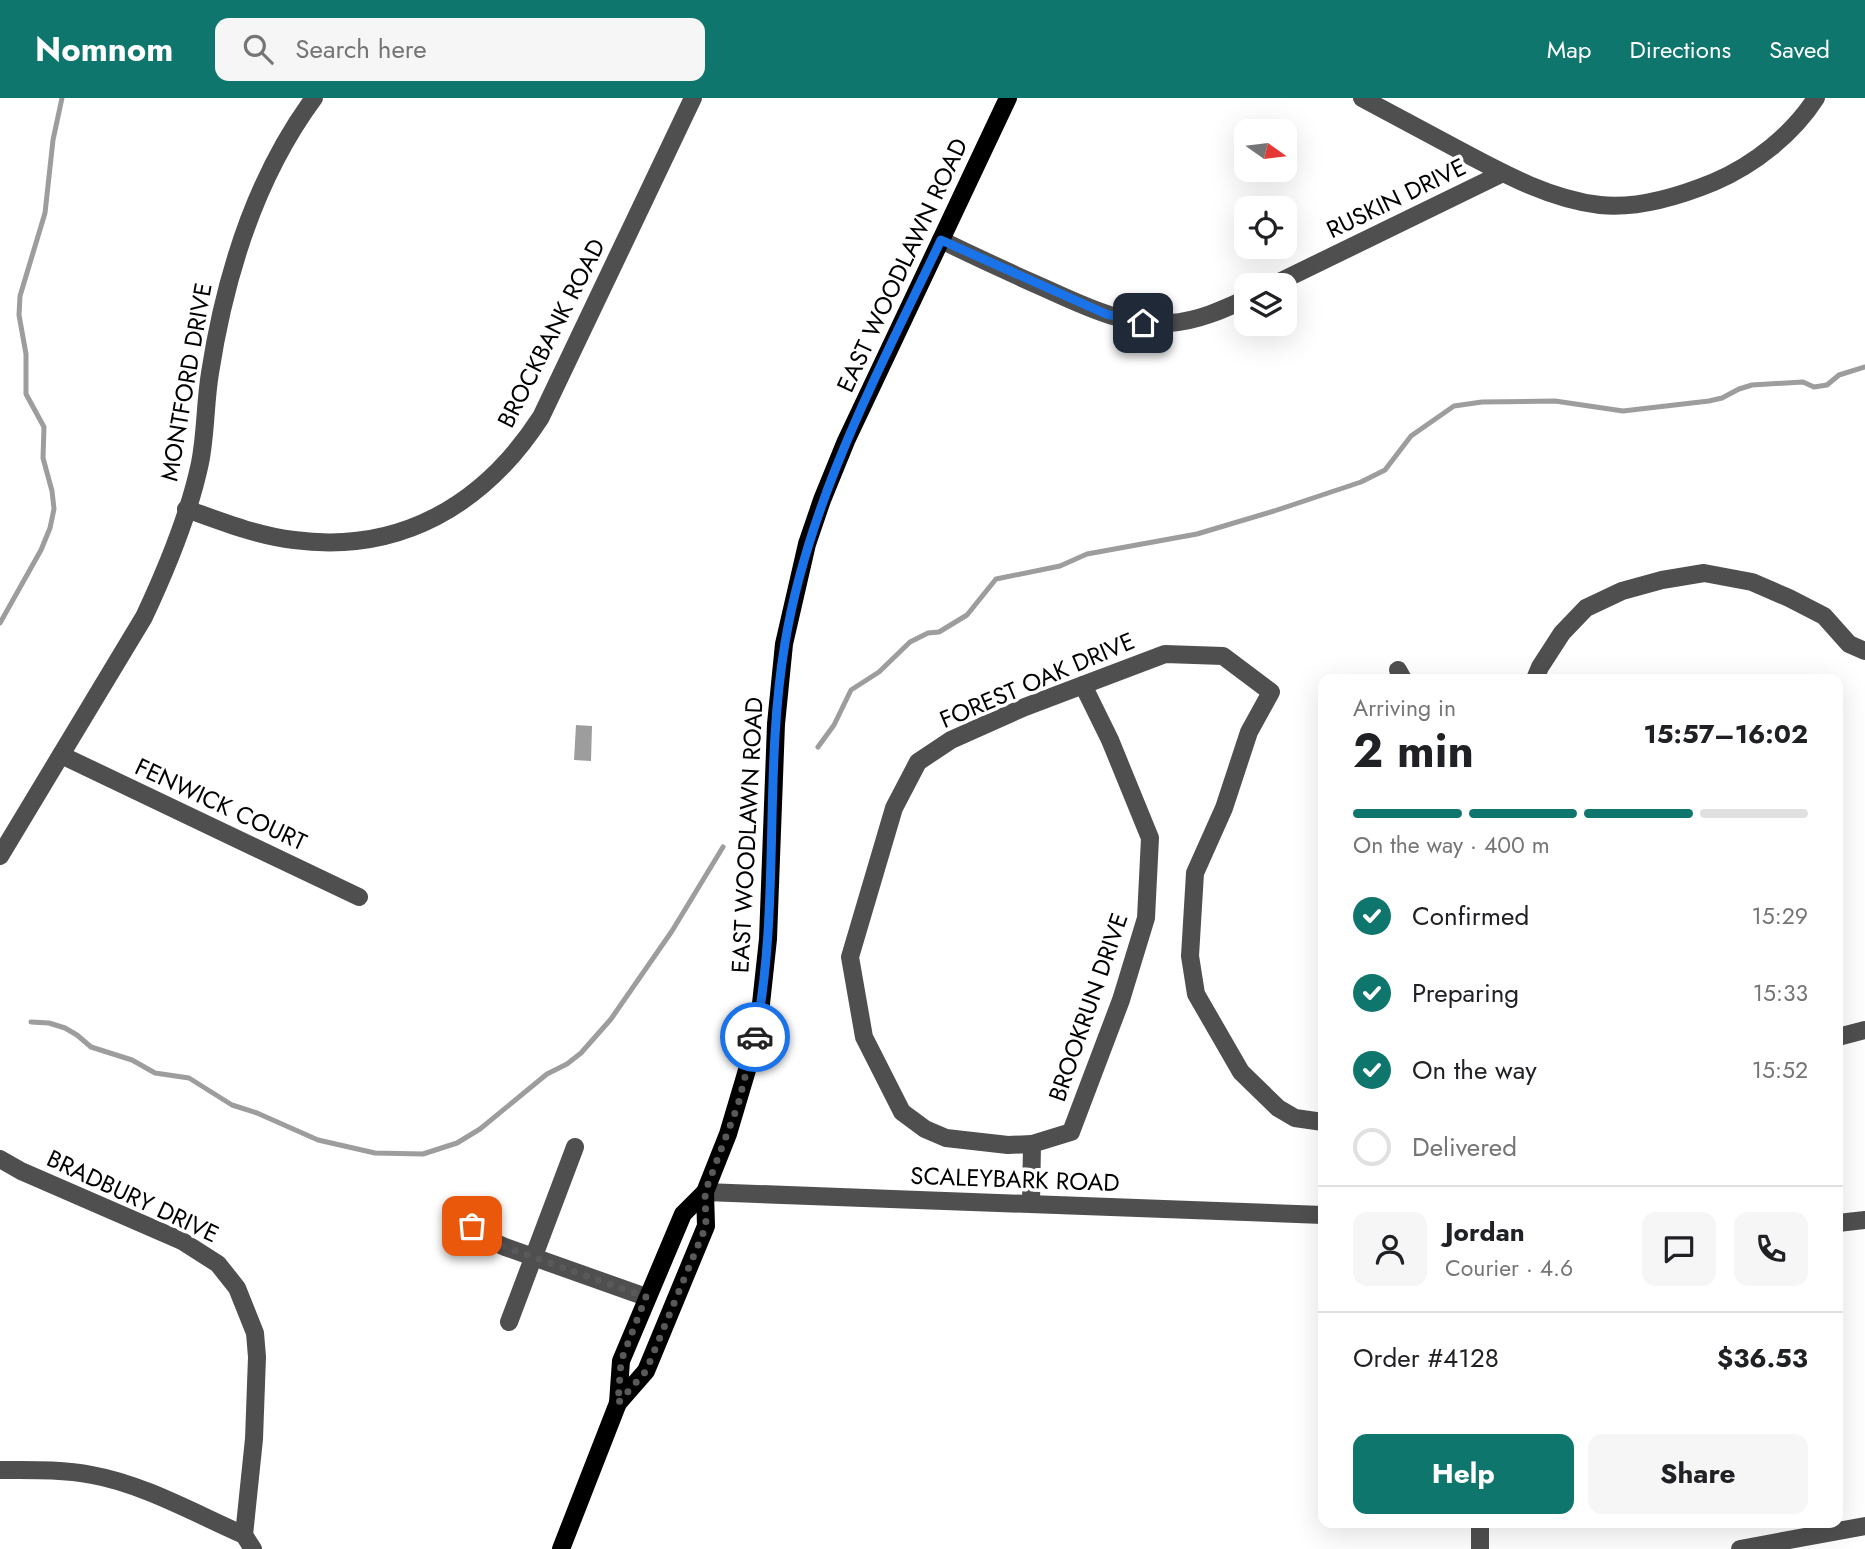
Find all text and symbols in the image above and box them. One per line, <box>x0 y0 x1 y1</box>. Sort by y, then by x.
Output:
search box <box>215 18 705 81</box>
text: Nomnom <box>35 26 173 73</box>
icon: search <box>239 30 277 68</box>
text: Search here <box>295 30 427 68</box>
text: Map <box>1547 32 1592 67</box>
text: Directions <box>1630 32 1731 67</box>
text: Saved <box>1769 32 1830 67</box>
north arrow <box>1234 119 1297 182</box>
map controls <box>1234 119 1297 336</box>
street label: EAST WOODLAWN ROAD <box>828 132 976 398</box>
street label: RUSKIN DRIVE <box>1320 149 1472 247</box>
button: locate <box>1234 196 1297 259</box>
street label: BROCKBANK ROAD <box>488 232 614 434</box>
button: layers <box>1234 273 1297 336</box>
street label: MONTFORD DRIVE <box>151 280 221 484</box>
pin <box>1113 293 1173 353</box>
icon: home <box>1124 304 1162 342</box>
street label: FOREST OAK DRIVE <box>934 623 1140 737</box>
text: Arriving in <box>1353 691 1456 725</box>
street label: EAST WOODLAWN ROAD <box>722 696 772 974</box>
text: 15:57–16:02 <box>1644 715 1808 753</box>
text: 2 min <box>1353 718 1474 784</box>
street label: FENWICK COURT <box>129 749 313 859</box>
text: On the way · 400 m <box>1353 828 1550 862</box>
icon: check <box>1353 897 1391 935</box>
text: Confirmed <box>1412 897 1529 935</box>
text: 15:29 <box>1751 899 1808 933</box>
street label: BROOKRUN DRIVE <box>1039 908 1137 1106</box>
icon: check <box>1353 974 1391 1012</box>
text: Preparing <box>1412 974 1519 1012</box>
text: 15:33 <box>1753 976 1808 1010</box>
courier <box>720 1002 790 1072</box>
icon: car <box>736 1018 774 1056</box>
icon: check <box>1353 1051 1391 1089</box>
text: On the way <box>1412 1051 1537 1089</box>
text: 15:52 <box>1752 1053 1808 1087</box>
text: Delivered <box>1412 1128 1517 1166</box>
street label: BRADBURY DRIVE <box>41 1141 225 1251</box>
street label: SCALEYBARK ROAD <box>910 1158 1120 1200</box>
pin <box>442 1196 502 1256</box>
icon: bag <box>453 1207 491 1245</box>
button: person <box>1353 1212 1427 1286</box>
button: chat <box>1642 1212 1716 1286</box>
button: phone <box>1734 1212 1808 1286</box>
text: Jordan <box>1445 1213 1525 1251</box>
text: Courier · 4.6 <box>1445 1251 1573 1285</box>
text: Order #4128 <box>1353 1339 1499 1377</box>
text: $36.53 <box>1717 1339 1808 1377</box>
button: Help <box>1353 1434 1574 1514</box>
button: Share <box>1588 1434 1808 1514</box>

